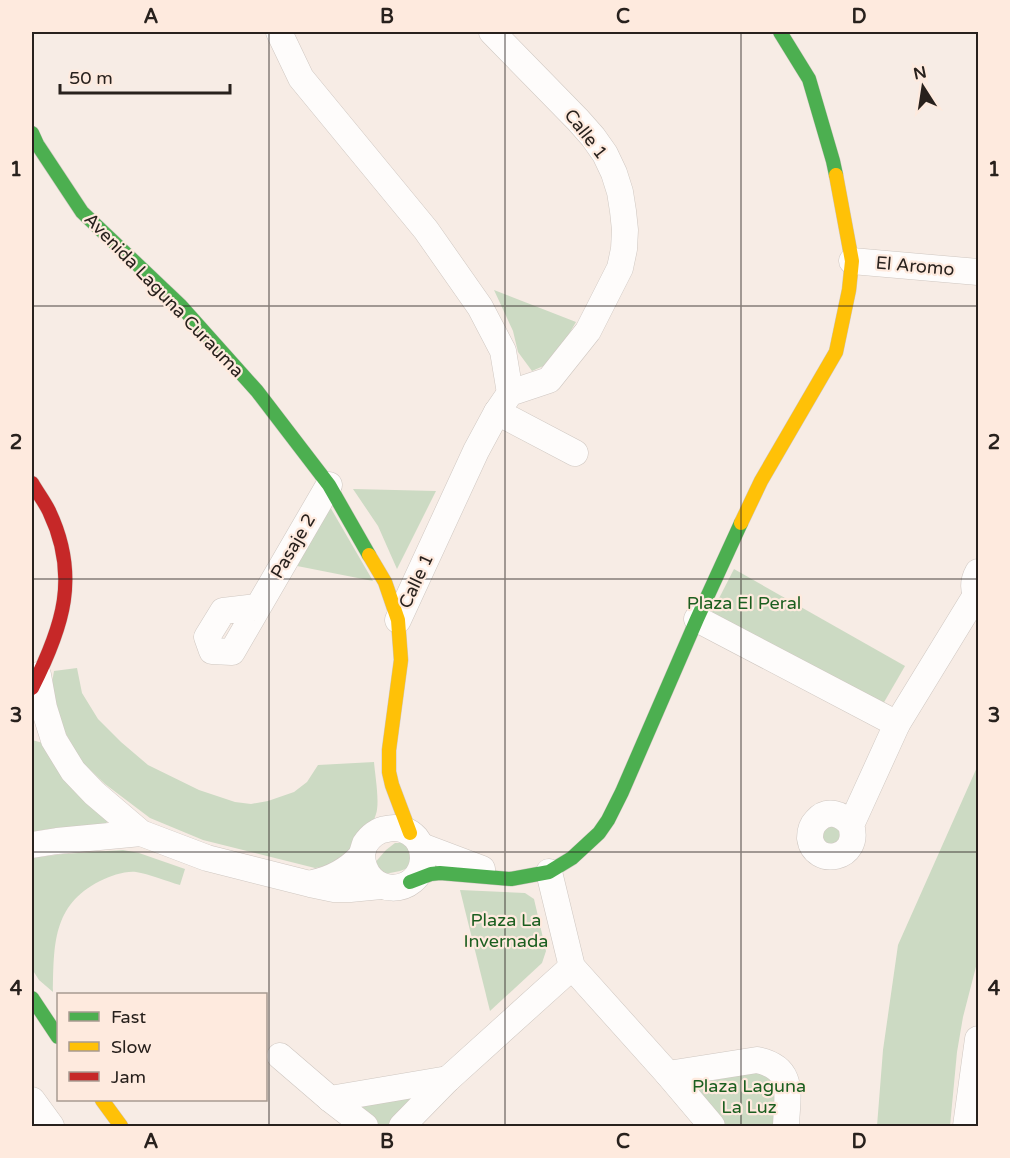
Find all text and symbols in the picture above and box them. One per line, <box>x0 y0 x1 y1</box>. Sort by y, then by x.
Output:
text: A <box>144 5 159 29</box>
text: B <box>380 5 394 29</box>
text: C <box>616 5 630 29</box>
text: D <box>851 5 867 29</box>
scale bar <box>60 57 230 95</box>
north arrow <box>893 57 953 117</box>
text: N <box>912 62 928 84</box>
text: 50 m <box>69 67 113 89</box>
street label: Calle 1 <box>560 104 612 164</box>
text: 1 <box>10 158 22 182</box>
text: 1 <box>988 158 1000 182</box>
street label: Avenida Laguna Curauma <box>80 208 248 382</box>
street label: El Aromo <box>875 252 955 280</box>
text: 2 <box>10 431 22 455</box>
text: 2 <box>988 431 1000 455</box>
street label: Pasaje 2 <box>266 510 320 582</box>
street label: Calle 1 <box>394 550 438 612</box>
park label: Plaza El Peral <box>687 592 801 614</box>
text: 3 <box>10 704 22 728</box>
text: 3 <box>988 704 1000 728</box>
park label: Plaza La Invernada <box>464 909 548 952</box>
text: 4 <box>10 977 23 1001</box>
text: 4 <box>988 977 1001 1001</box>
legend <box>57 993 267 1101</box>
text: Fast <box>111 1006 146 1028</box>
text: Slow <box>111 1036 152 1058</box>
text: Jam <box>111 1066 146 1088</box>
park label: Plaza Laguna La Luz <box>692 1075 806 1118</box>
text: A <box>144 1130 159 1154</box>
text: B <box>380 1130 394 1154</box>
text: C <box>616 1130 630 1154</box>
text: D <box>851 1130 867 1154</box>

